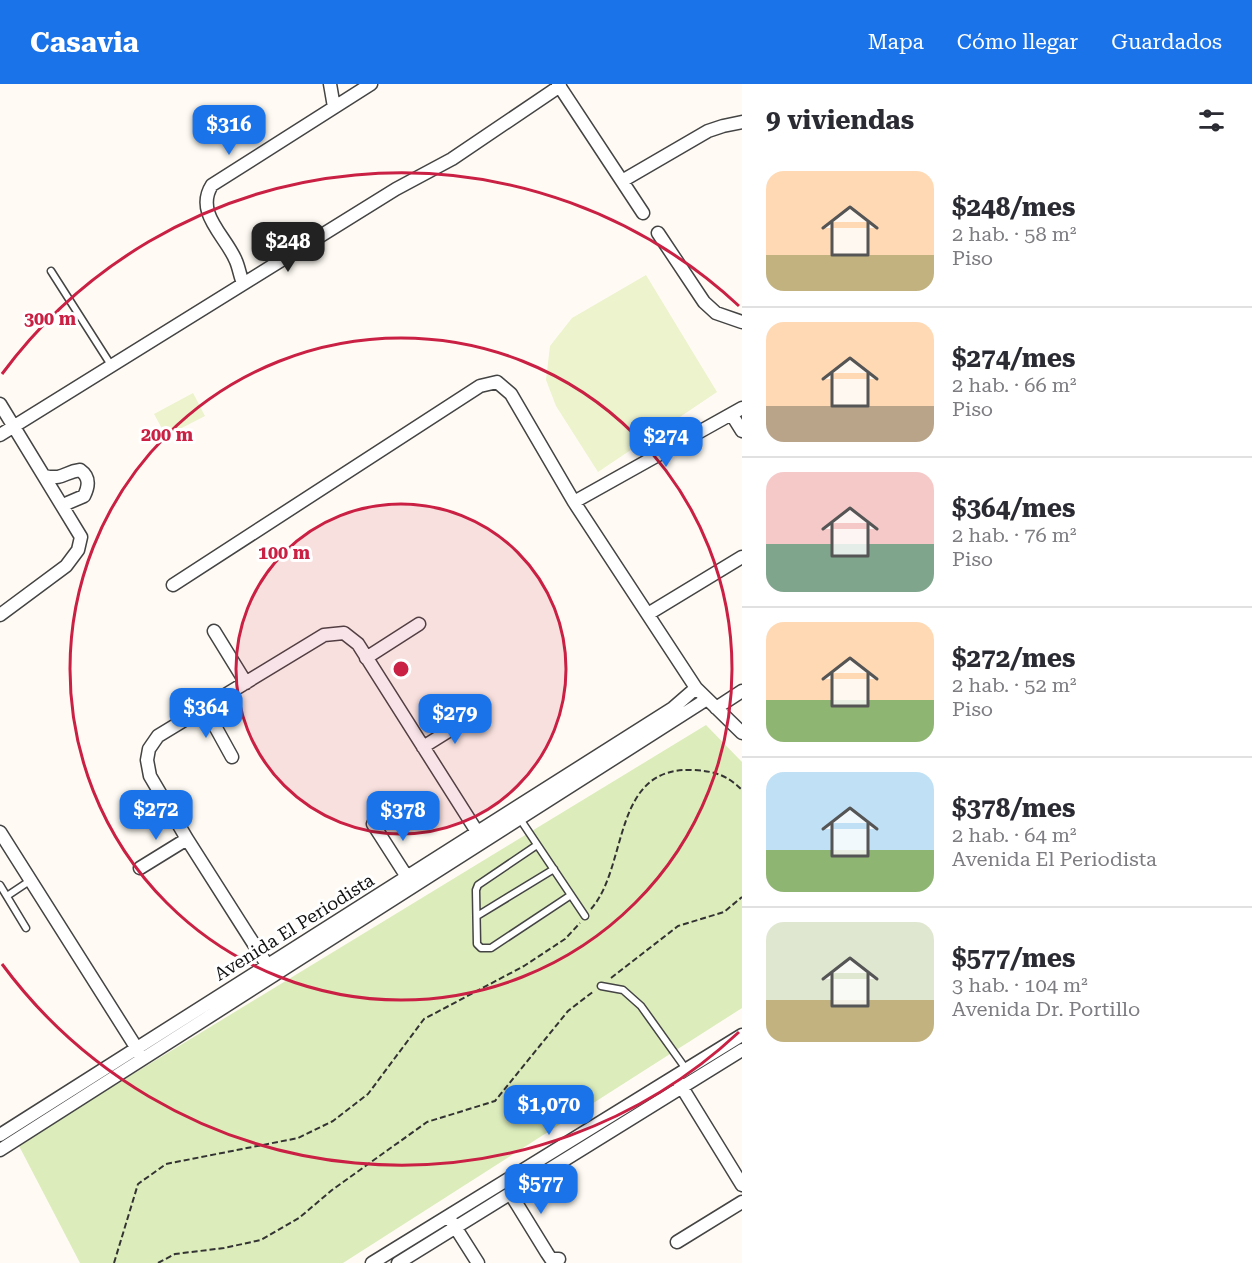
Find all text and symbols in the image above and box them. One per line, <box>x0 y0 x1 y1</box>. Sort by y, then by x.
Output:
text: Casavia <box>30 26 139 59</box>
text: Mapa <box>868 30 924 54</box>
text: Cómo llegar <box>957 30 1078 54</box>
text: Guardados <box>1111 30 1222 54</box>
icon: filters <box>1195 104 1228 137</box>
pin: $316 <box>193 105 265 156</box>
text: 9 viviendas <box>766 105 914 135</box>
text: $316 <box>207 112 251 136</box>
text: $248/mes <box>952 192 1075 222</box>
icon: home <box>814 195 886 267</box>
pin: $248 <box>252 222 324 273</box>
text: 2 hab. · 58 m² <box>952 222 1076 246</box>
text: $248 <box>266 229 310 253</box>
text: Piso <box>952 246 993 270</box>
text: 300 m <box>24 308 77 329</box>
text: $274/mes <box>952 343 1075 373</box>
icon: home <box>814 346 886 418</box>
text: 2 hab. · 66 m² <box>952 373 1076 397</box>
text: Piso <box>952 397 993 421</box>
pin: $274 <box>630 417 702 468</box>
text: 200 m <box>141 424 194 445</box>
text: $274 <box>644 424 688 448</box>
text: $364/mes <box>952 493 1075 523</box>
icon: home <box>814 496 886 568</box>
text: 2 hab. · 76 m² <box>952 523 1076 547</box>
text: 100 m <box>258 542 311 563</box>
text: Piso <box>952 547 993 571</box>
text: $272/mes <box>952 643 1075 673</box>
icon: home <box>814 646 886 718</box>
centre of rings <box>391 659 411 679</box>
text: 2 hab. · 52 m² <box>952 673 1076 697</box>
pin: $364 <box>170 688 242 739</box>
pin: $279 <box>419 694 491 745</box>
text: $364 <box>184 695 228 719</box>
text: Piso <box>952 697 993 721</box>
text: $279 <box>433 701 477 725</box>
pin: $272 <box>120 790 192 841</box>
pin: $378 <box>367 791 439 842</box>
text: $378/mes <box>952 793 1075 823</box>
icon: home <box>814 796 886 868</box>
text: $272 <box>134 797 178 821</box>
text: $378 <box>381 798 425 822</box>
text: 2 hab. · 64 m² <box>952 823 1076 847</box>
text: Avenida El Periodista <box>952 847 1157 871</box>
street label: Avenida El Periodista <box>210 869 378 985</box>
text: $577/mes <box>952 943 1075 973</box>
icon: home <box>814 946 886 1018</box>
text: 3 hab. · 104 m² <box>952 973 1088 997</box>
text: Avenida Dr. Portillo <box>952 997 1140 1021</box>
pin: $1,070 <box>500 1085 598 1136</box>
text: $1,070 <box>518 1092 580 1116</box>
pin: $577 <box>505 1164 577 1215</box>
text: $577 <box>519 1171 563 1195</box>

